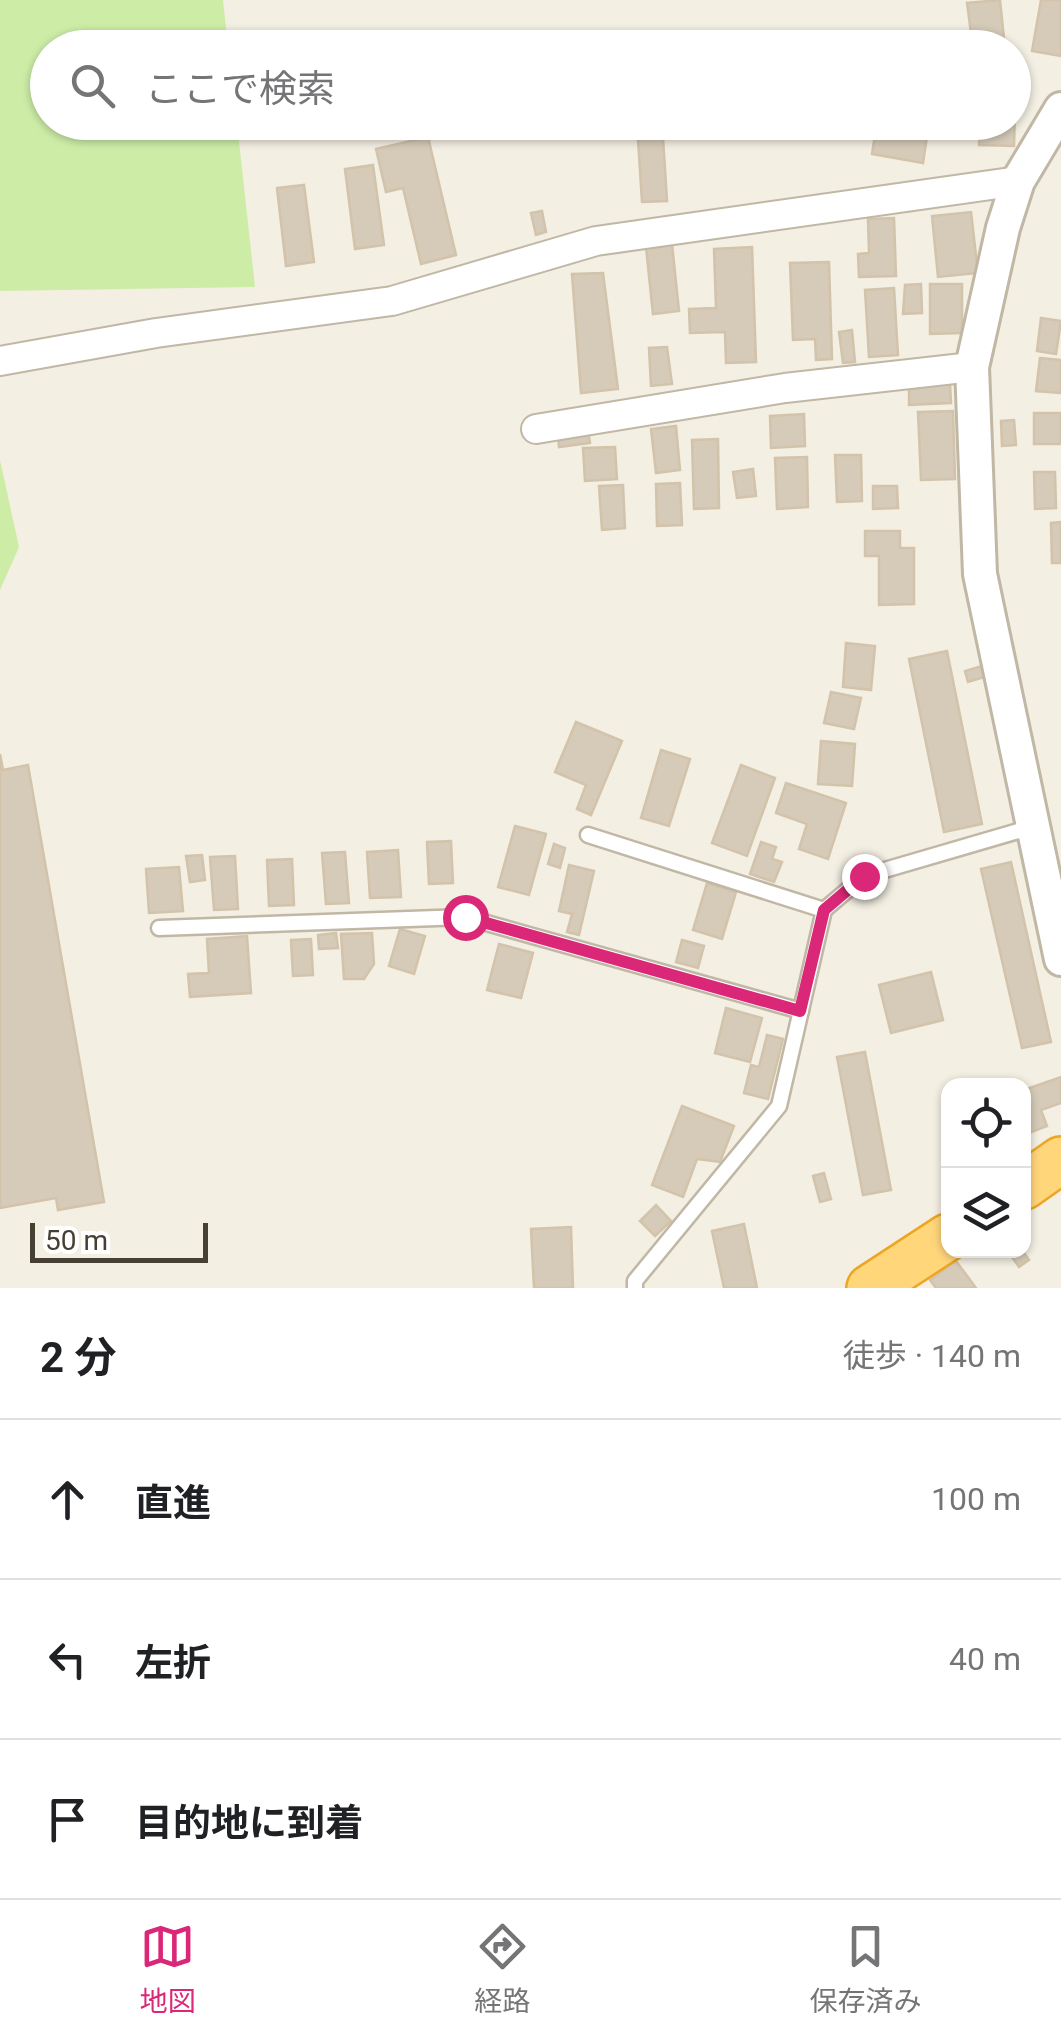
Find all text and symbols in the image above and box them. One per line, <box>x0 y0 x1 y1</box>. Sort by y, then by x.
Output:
search box <box>30 30 1031 140</box>
icon: search <box>65 58 120 113</box>
text: ここで検索 <box>145 67 335 111</box>
route end <box>842 854 888 900</box>
route start <box>443 895 489 941</box>
map controls <box>941 1078 1031 1258</box>
button: locate <box>941 1078 1031 1168</box>
button: layers <box>941 1168 1031 1258</box>
scale bar <box>30 1218 208 1262</box>
text: 50 m <box>45 1224 108 1257</box>
text: 2 分 <box>40 1333 117 1382</box>
text: 徒歩 · 140 m <box>843 1337 1021 1375</box>
icon: ahead <box>40 1472 95 1527</box>
text: 100 m <box>931 1480 1021 1518</box>
text: 直進 <box>135 1481 211 1525</box>
icon: left <box>40 1632 95 1687</box>
text: 40 m <box>949 1640 1021 1678</box>
text: 左折 <box>135 1641 211 1685</box>
icon: arrive <box>40 1792 95 1847</box>
text: 目的地に到着 <box>135 1801 363 1845</box>
tab: 地図 <box>139 1919 196 2019</box>
tab: 経路 <box>474 1919 531 2019</box>
tab: 保存済み <box>809 1919 922 2019</box>

